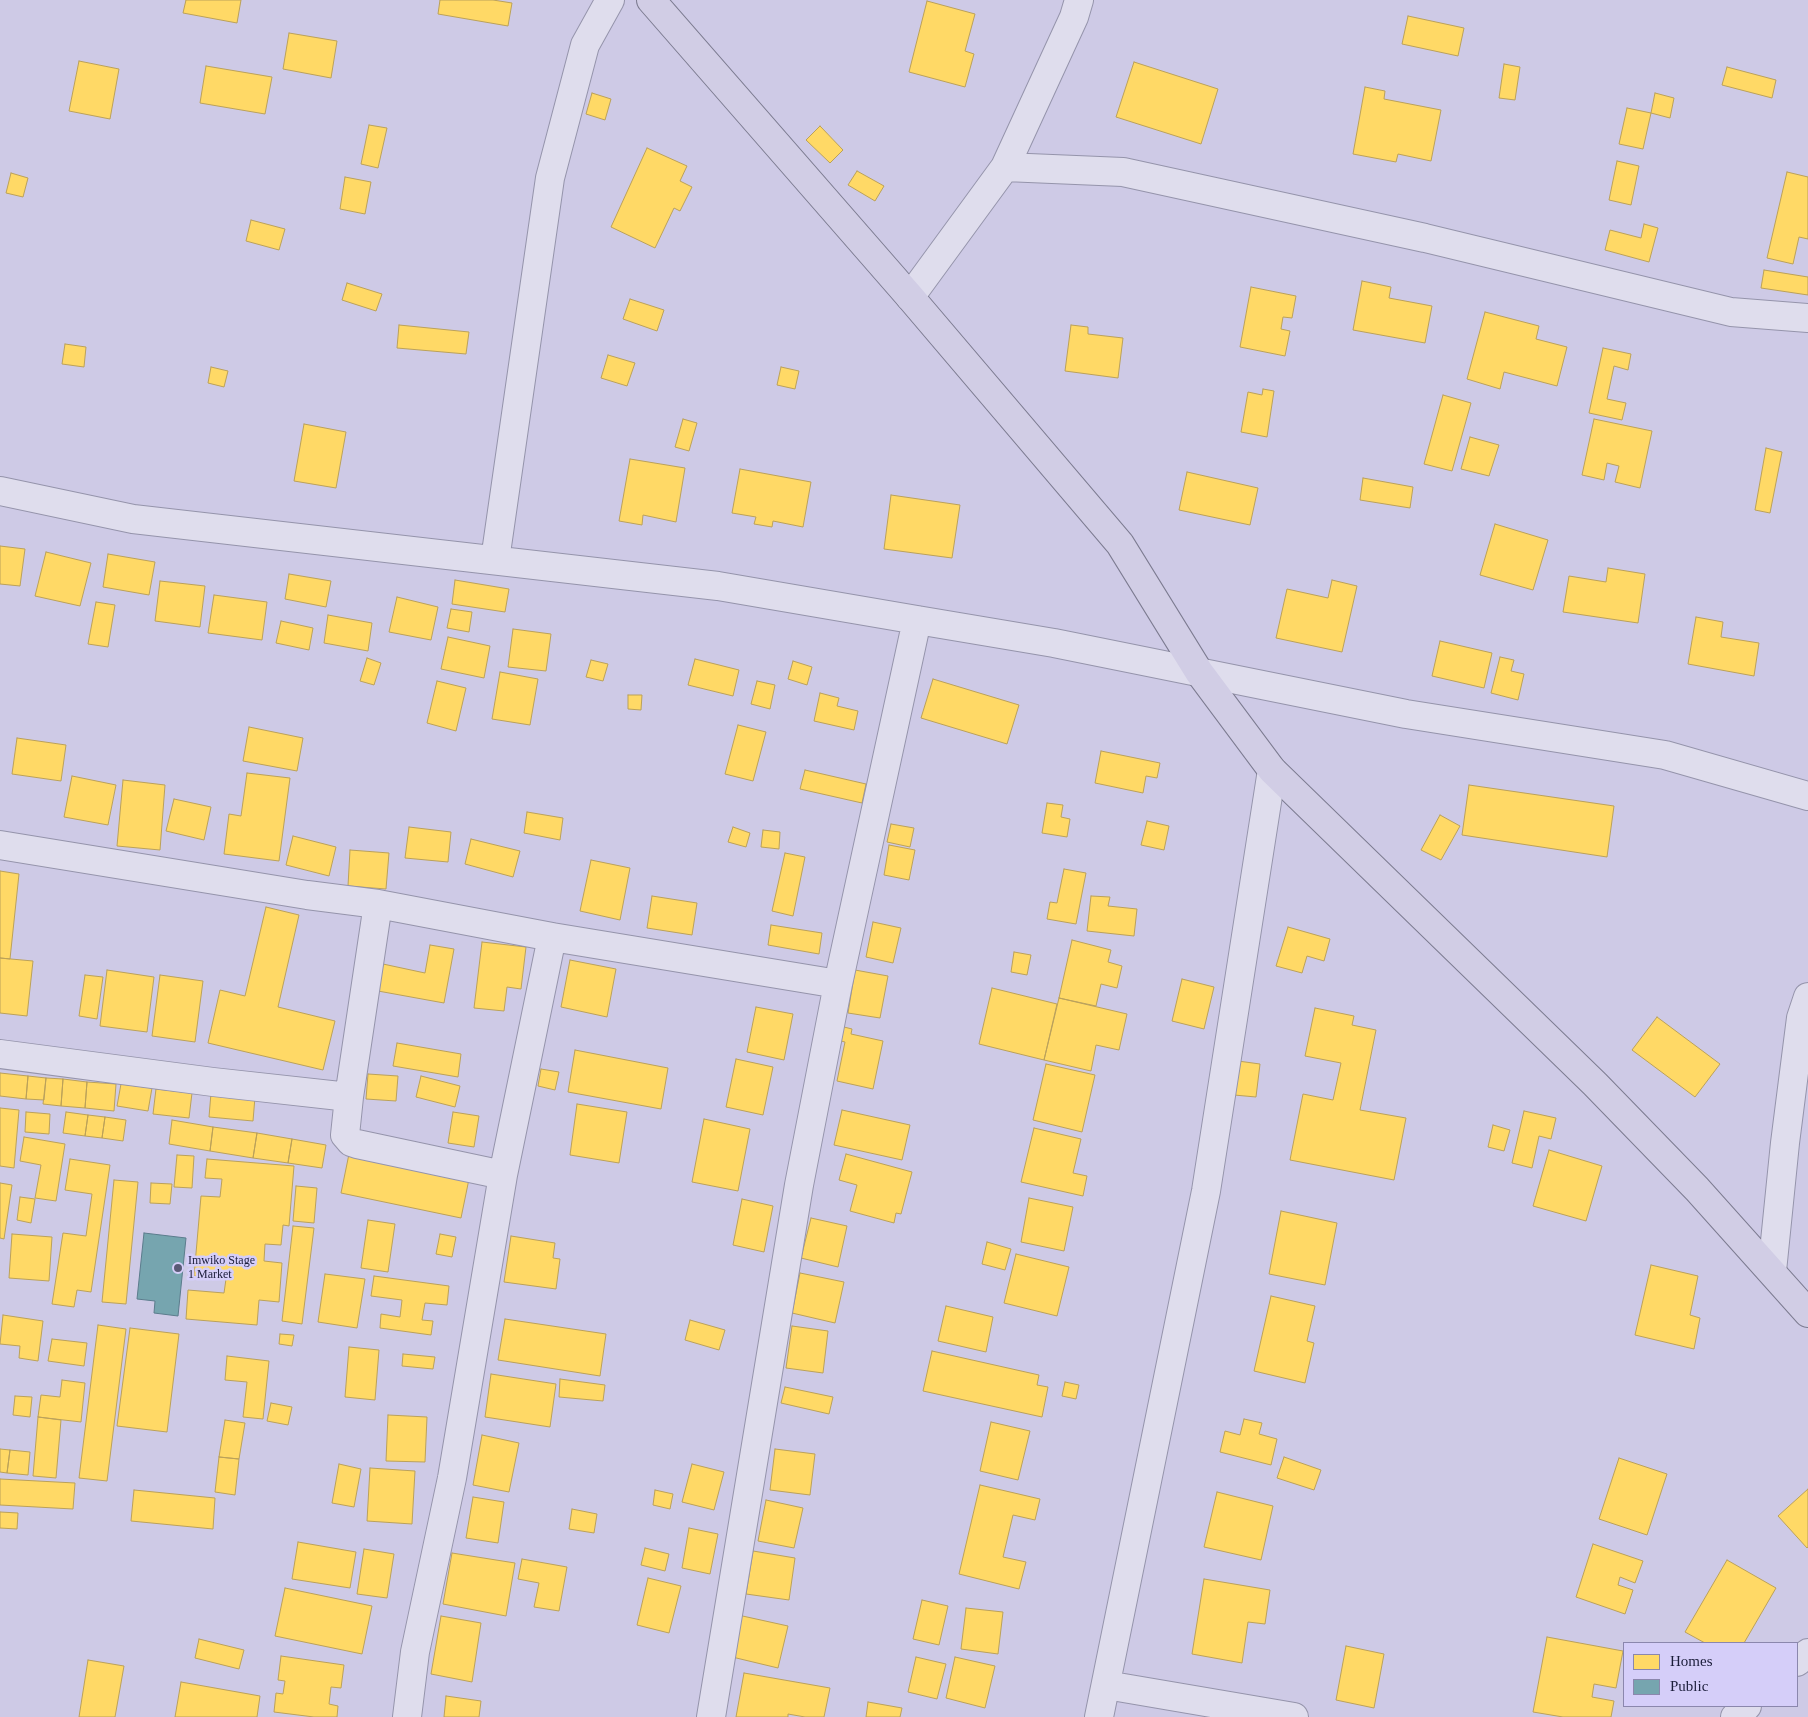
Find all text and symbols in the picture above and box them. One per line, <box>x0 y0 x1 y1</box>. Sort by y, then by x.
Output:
place label: Imwiko Stage 1 Market <box>188 1254 255 1282</box>
marker: Imwiko Stage 1 Market <box>172 1262 184 1274</box>
legend <box>1623 1642 1798 1707</box>
text: Homes <box>1670 1653 1713 1669</box>
text: Public <box>1670 1678 1708 1694</box>

